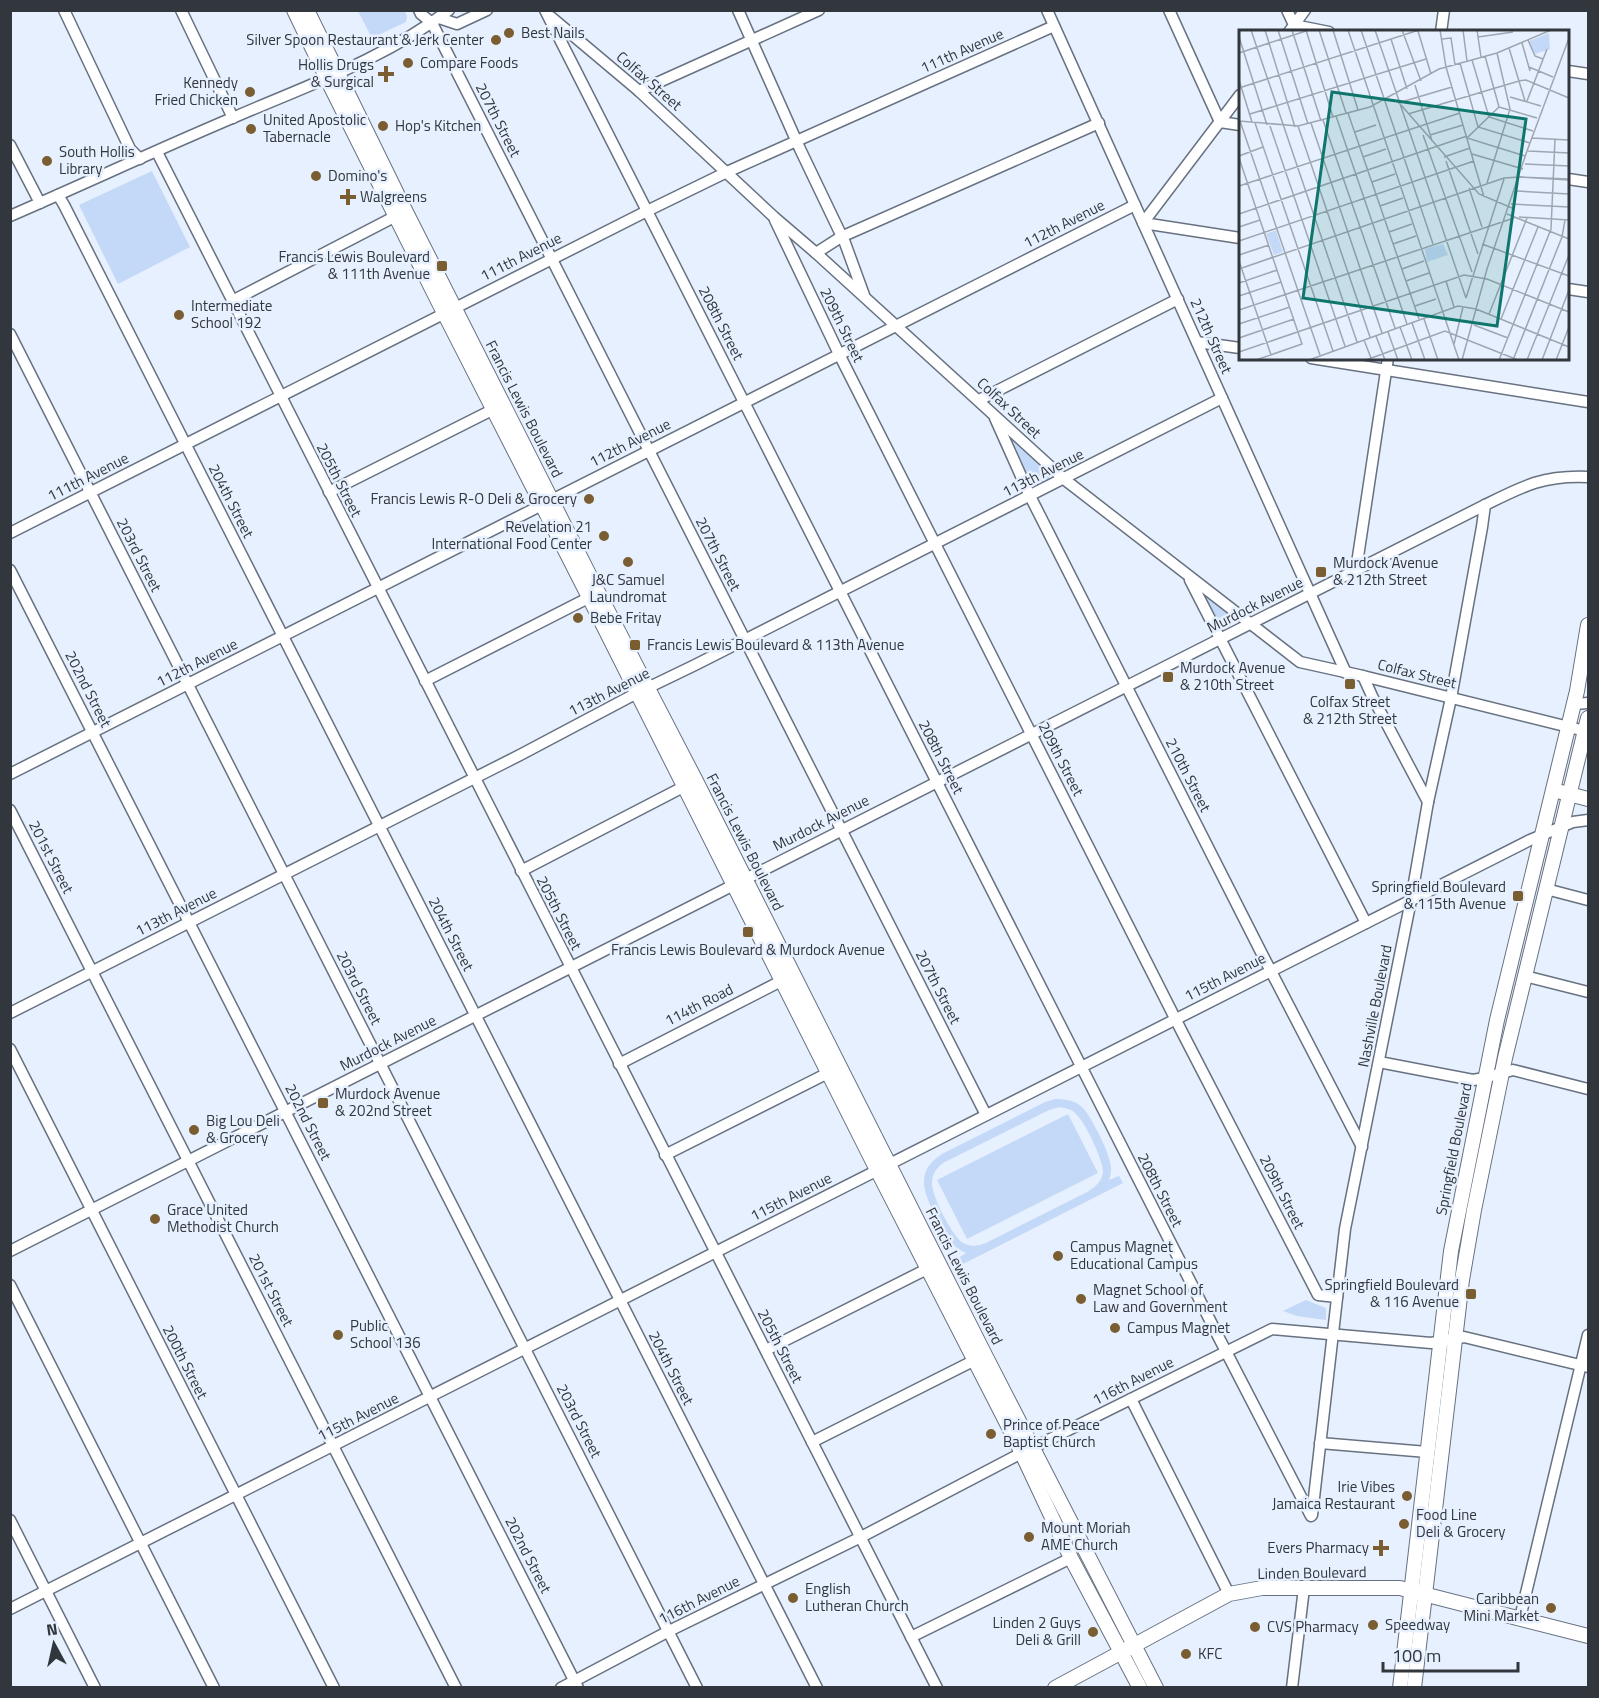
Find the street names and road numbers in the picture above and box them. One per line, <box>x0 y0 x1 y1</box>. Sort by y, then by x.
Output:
street label: 111th Avenue <box>917 22 1007 79</box>
street label: Colfax Street <box>611 45 688 116</box>
street label: 207th Street <box>470 79 527 162</box>
street label: 112th Avenue <box>1019 193 1109 254</box>
street label: 111th Avenue <box>476 226 566 287</box>
street label: 208th Street <box>693 282 750 365</box>
street label: 209th Street <box>814 284 871 367</box>
street label: 212th Street <box>1185 294 1239 378</box>
street label: Francis Lewis Boulevard <box>480 336 569 482</box>
street label: Colfax Street <box>972 372 1047 444</box>
street label: 112th Avenue <box>585 412 675 473</box>
street label: 205th Street <box>311 439 368 522</box>
street label: 113th Avenue <box>998 442 1088 503</box>
street label: 111th Avenue <box>43 446 133 507</box>
street label: 204th Street <box>203 460 260 543</box>
street label: 207th Street <box>690 513 747 596</box>
street label: 203rd Street <box>111 514 168 596</box>
street label: Murdock Avenue <box>1203 570 1307 639</box>
street label: 112th Avenue <box>152 632 242 693</box>
street label: 202nd Street <box>59 646 118 732</box>
street label: Colfax Street <box>1375 653 1460 695</box>
street label: 113th Avenue <box>564 661 654 722</box>
street label: 208th Street <box>913 716 970 799</box>
street label: 209th Street <box>1033 718 1090 801</box>
street label: 210th Street <box>1160 734 1217 817</box>
street label: Francis Lewis Boulevard <box>701 769 790 915</box>
street label: Murdock Avenue <box>769 788 873 857</box>
street label: 201st Street <box>23 816 80 898</box>
street label: 205th Street <box>531 872 588 955</box>
street label: 113th Avenue <box>131 881 221 942</box>
street label: 204th Street <box>423 893 480 976</box>
street label: Nashville Boulevard <box>1351 943 1398 1069</box>
street label: 207th Street <box>910 946 967 1029</box>
street label: 115th Avenue <box>1180 946 1270 1007</box>
street label: 203rd Street <box>331 947 388 1029</box>
street label: 114th Road <box>660 977 737 1032</box>
street label: Murdock Avenue <box>336 1008 440 1077</box>
street label: 202nd Street <box>279 1079 338 1165</box>
street label: Springfield Boulevard <box>1429 1081 1478 1217</box>
street label: 208th Street <box>1132 1149 1189 1232</box>
street label: 209th Street <box>1254 1151 1311 1234</box>
street label: 115th Avenue <box>746 1166 836 1227</box>
street label: Francis Lewis Boulevard <box>920 1203 1009 1349</box>
street label: 201st Street <box>243 1249 300 1331</box>
street label: 205th Street <box>752 1305 809 1388</box>
street label: 200th Street <box>157 1321 214 1404</box>
street label: 204th Street <box>643 1327 700 1410</box>
street label: 116th Avenue <box>1088 1350 1178 1411</box>
street label: 203rd Street <box>551 1380 608 1462</box>
street label: 115th Avenue <box>313 1386 403 1447</box>
street label: 202nd Street <box>499 1512 558 1598</box>
street label: Linden Boulevard <box>1257 1560 1367 1585</box>
street label: 116th Avenue <box>654 1569 744 1630</box>

